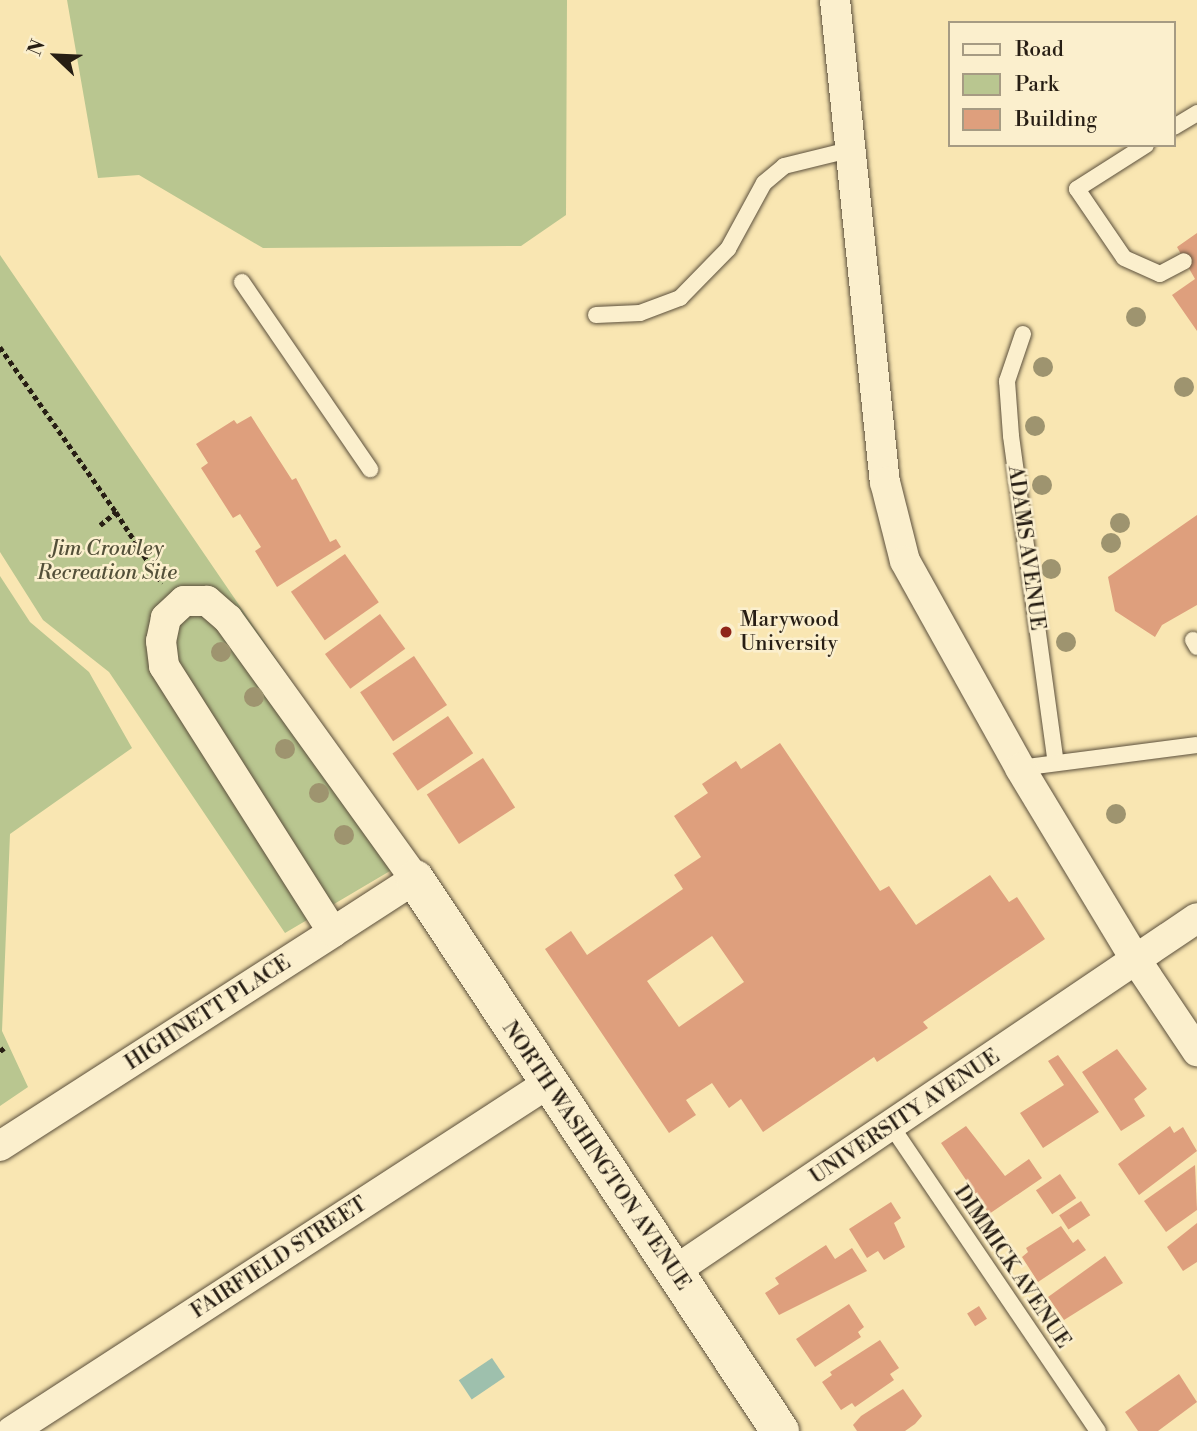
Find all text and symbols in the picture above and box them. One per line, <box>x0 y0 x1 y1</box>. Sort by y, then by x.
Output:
north arrow <box>21 21 91 91</box>
legend <box>948 21 1176 147</box>
text: N <box>23 36 51 59</box>
text: Road <box>1015 37 1064 63</box>
text: Park <box>1015 72 1059 98</box>
text: Building <box>1015 107 1097 133</box>
street label: ADAMS AVENUE <box>1002 464 1050 632</box>
park label: Jim Crowley Recreation Site <box>37 536 177 586</box>
place label: Marywood University <box>740 607 839 657</box>
marker: Marywood University <box>718 624 734 640</box>
street label: HIGHNETT PLACE <box>121 950 295 1076</box>
street label: NORTH WASHINGTON AVENUE <box>496 1017 696 1295</box>
street label: UNIVERSITY AVENUE <box>805 1044 1005 1190</box>
street label: DIMMICK AVENUE <box>948 1181 1076 1353</box>
street label: FAIRFIELD STREET <box>186 1192 372 1324</box>

